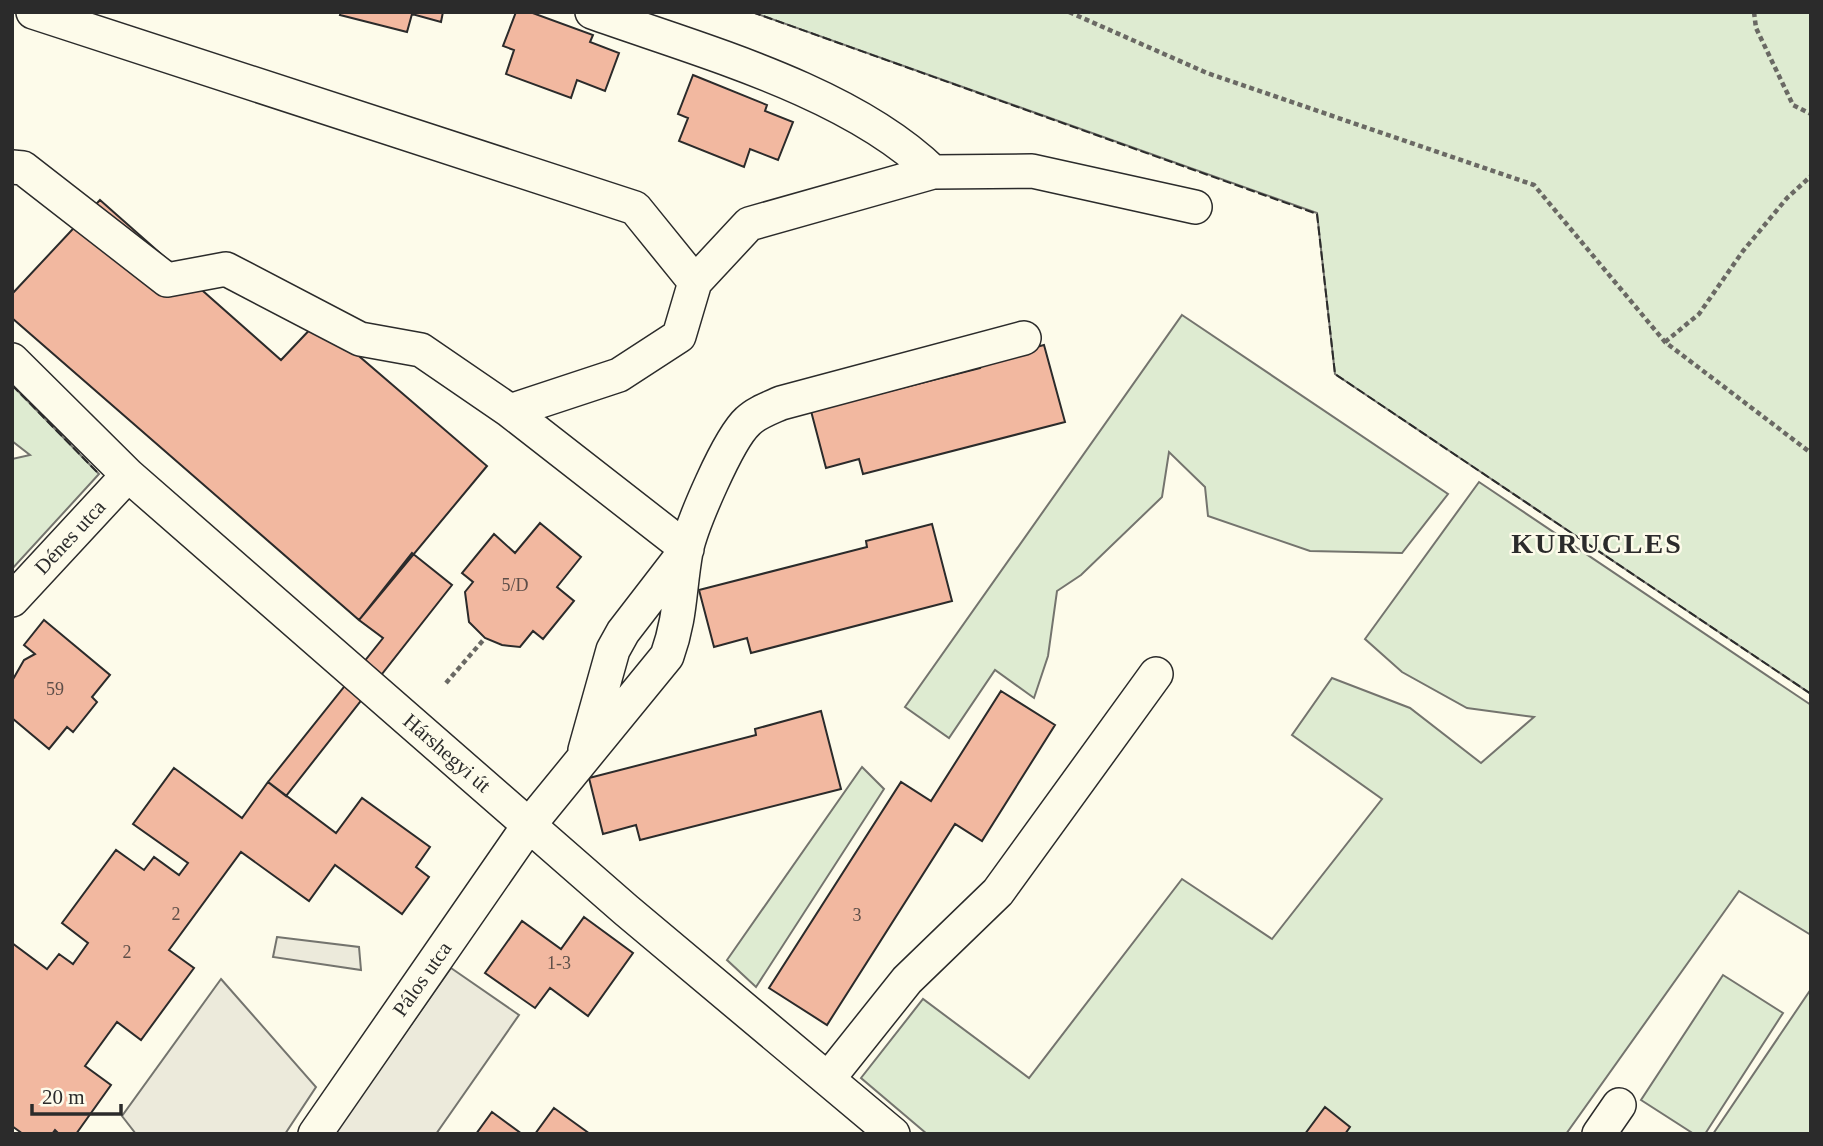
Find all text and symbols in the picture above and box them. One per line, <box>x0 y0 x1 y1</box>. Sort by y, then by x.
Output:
street label: Dénes utca <box>30 494 111 579</box>
district label: KURUCLES <box>1511 528 1683 559</box>
house number: 5/D <box>502 575 529 595</box>
house number: 59 <box>46 679 64 699</box>
street label: Hárshegyi út <box>398 709 496 798</box>
house number: 2 <box>172 904 181 924</box>
house number: 3 <box>853 905 862 925</box>
street label: Pálos utca <box>388 936 457 1021</box>
house number: 2 <box>123 942 132 962</box>
house number: 1-3 <box>547 953 571 973</box>
scale bar <box>32 1072 121 1116</box>
text: 20 m <box>42 1085 85 1109</box>

